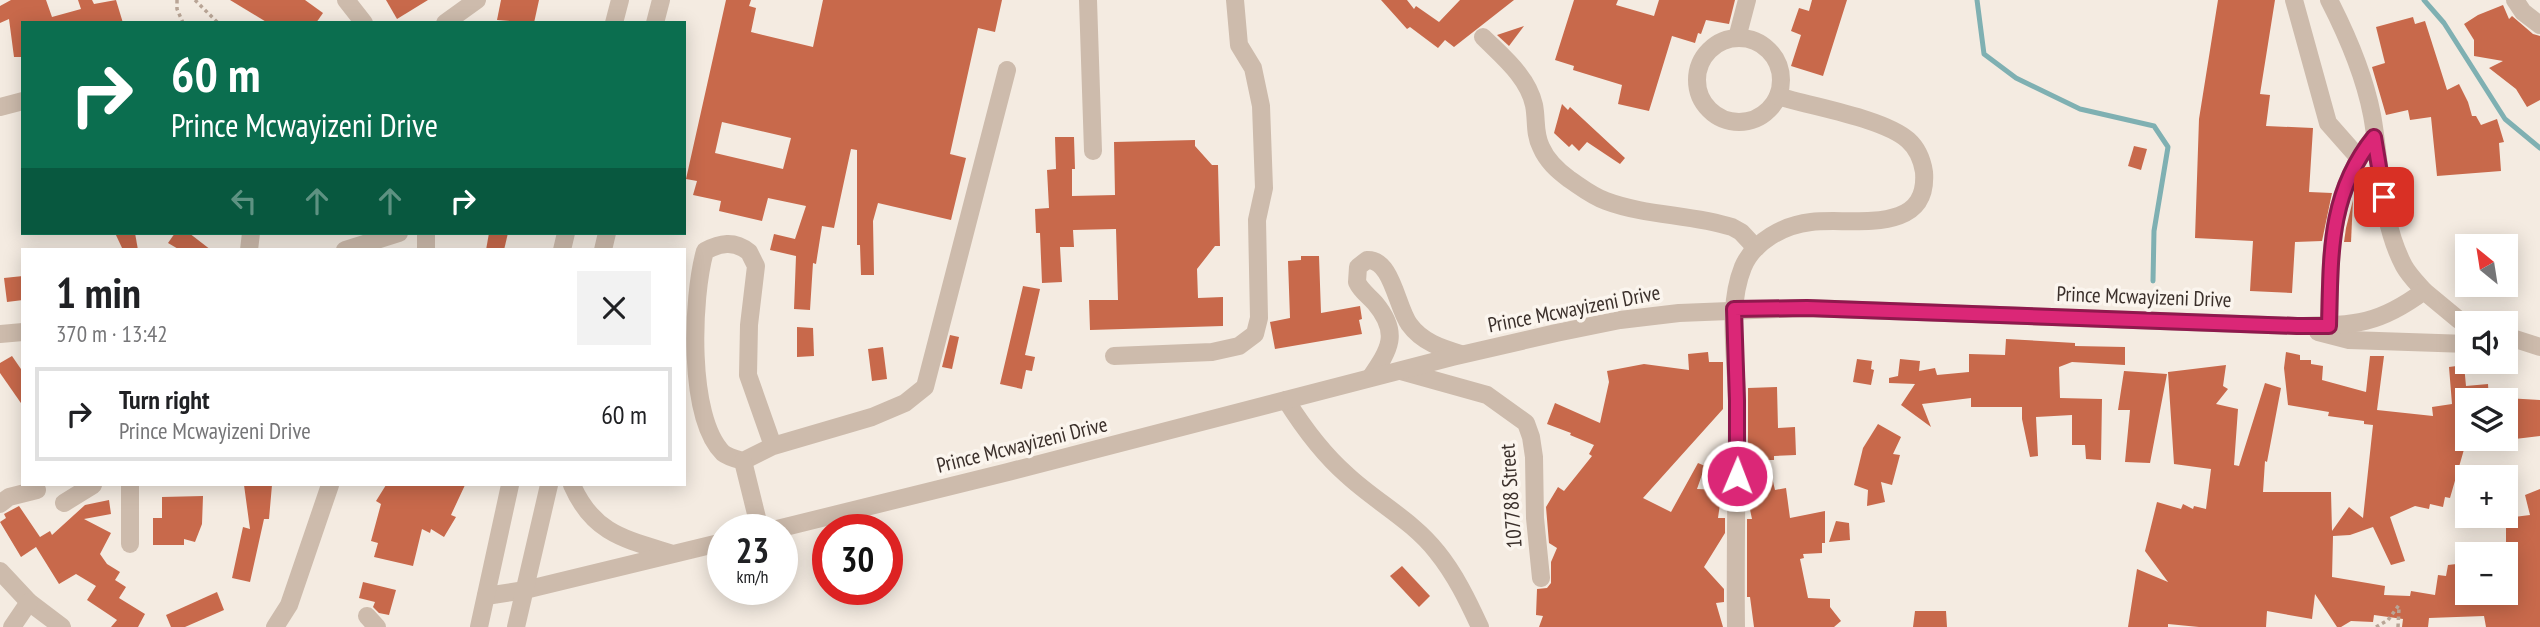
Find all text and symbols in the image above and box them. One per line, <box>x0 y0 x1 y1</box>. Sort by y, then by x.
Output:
text: 60 m <box>171 42 260 106</box>
icon: right <box>56 49 147 140</box>
text: Prince Mcwayizeni Drive <box>171 104 438 146</box>
pin <box>2354 167 2414 227</box>
icon: arrive <box>2365 178 2403 216</box>
icon: left <box>225 182 263 220</box>
icon: ahead <box>298 182 336 220</box>
icon: ahead <box>371 182 409 220</box>
icon: right <box>444 182 482 220</box>
north arrow <box>2455 234 2518 298</box>
map controls <box>2455 234 2518 605</box>
text: 1 min <box>56 265 141 320</box>
button: close <box>577 271 651 345</box>
street label: Prince Mcwayizeni Drive <box>1485 279 1662 338</box>
street label: Prince Mcwayizeni Drive <box>2056 280 2232 313</box>
button: sound <box>2455 311 2518 374</box>
text: 370 m · 13:42 <box>56 319 168 348</box>
text: Turn right <box>119 383 210 416</box>
button: layers <box>2455 388 2518 451</box>
icon: right <box>60 395 98 433</box>
text: 60 m <box>601 398 647 431</box>
street label: Prince Mcwayizeni Drive <box>934 410 1110 479</box>
text: Prince Mcwayizeni Drive <box>119 416 311 445</box>
position arrow <box>1700 439 1774 513</box>
street label: 107788 Street <box>1493 443 1528 549</box>
button: + <box>2455 465 2518 528</box>
speed limit sign: 30 <box>812 514 903 605</box>
text: 23 <box>736 527 769 573</box>
button: − <box>2455 542 2518 605</box>
text: km/h <box>737 565 768 588</box>

